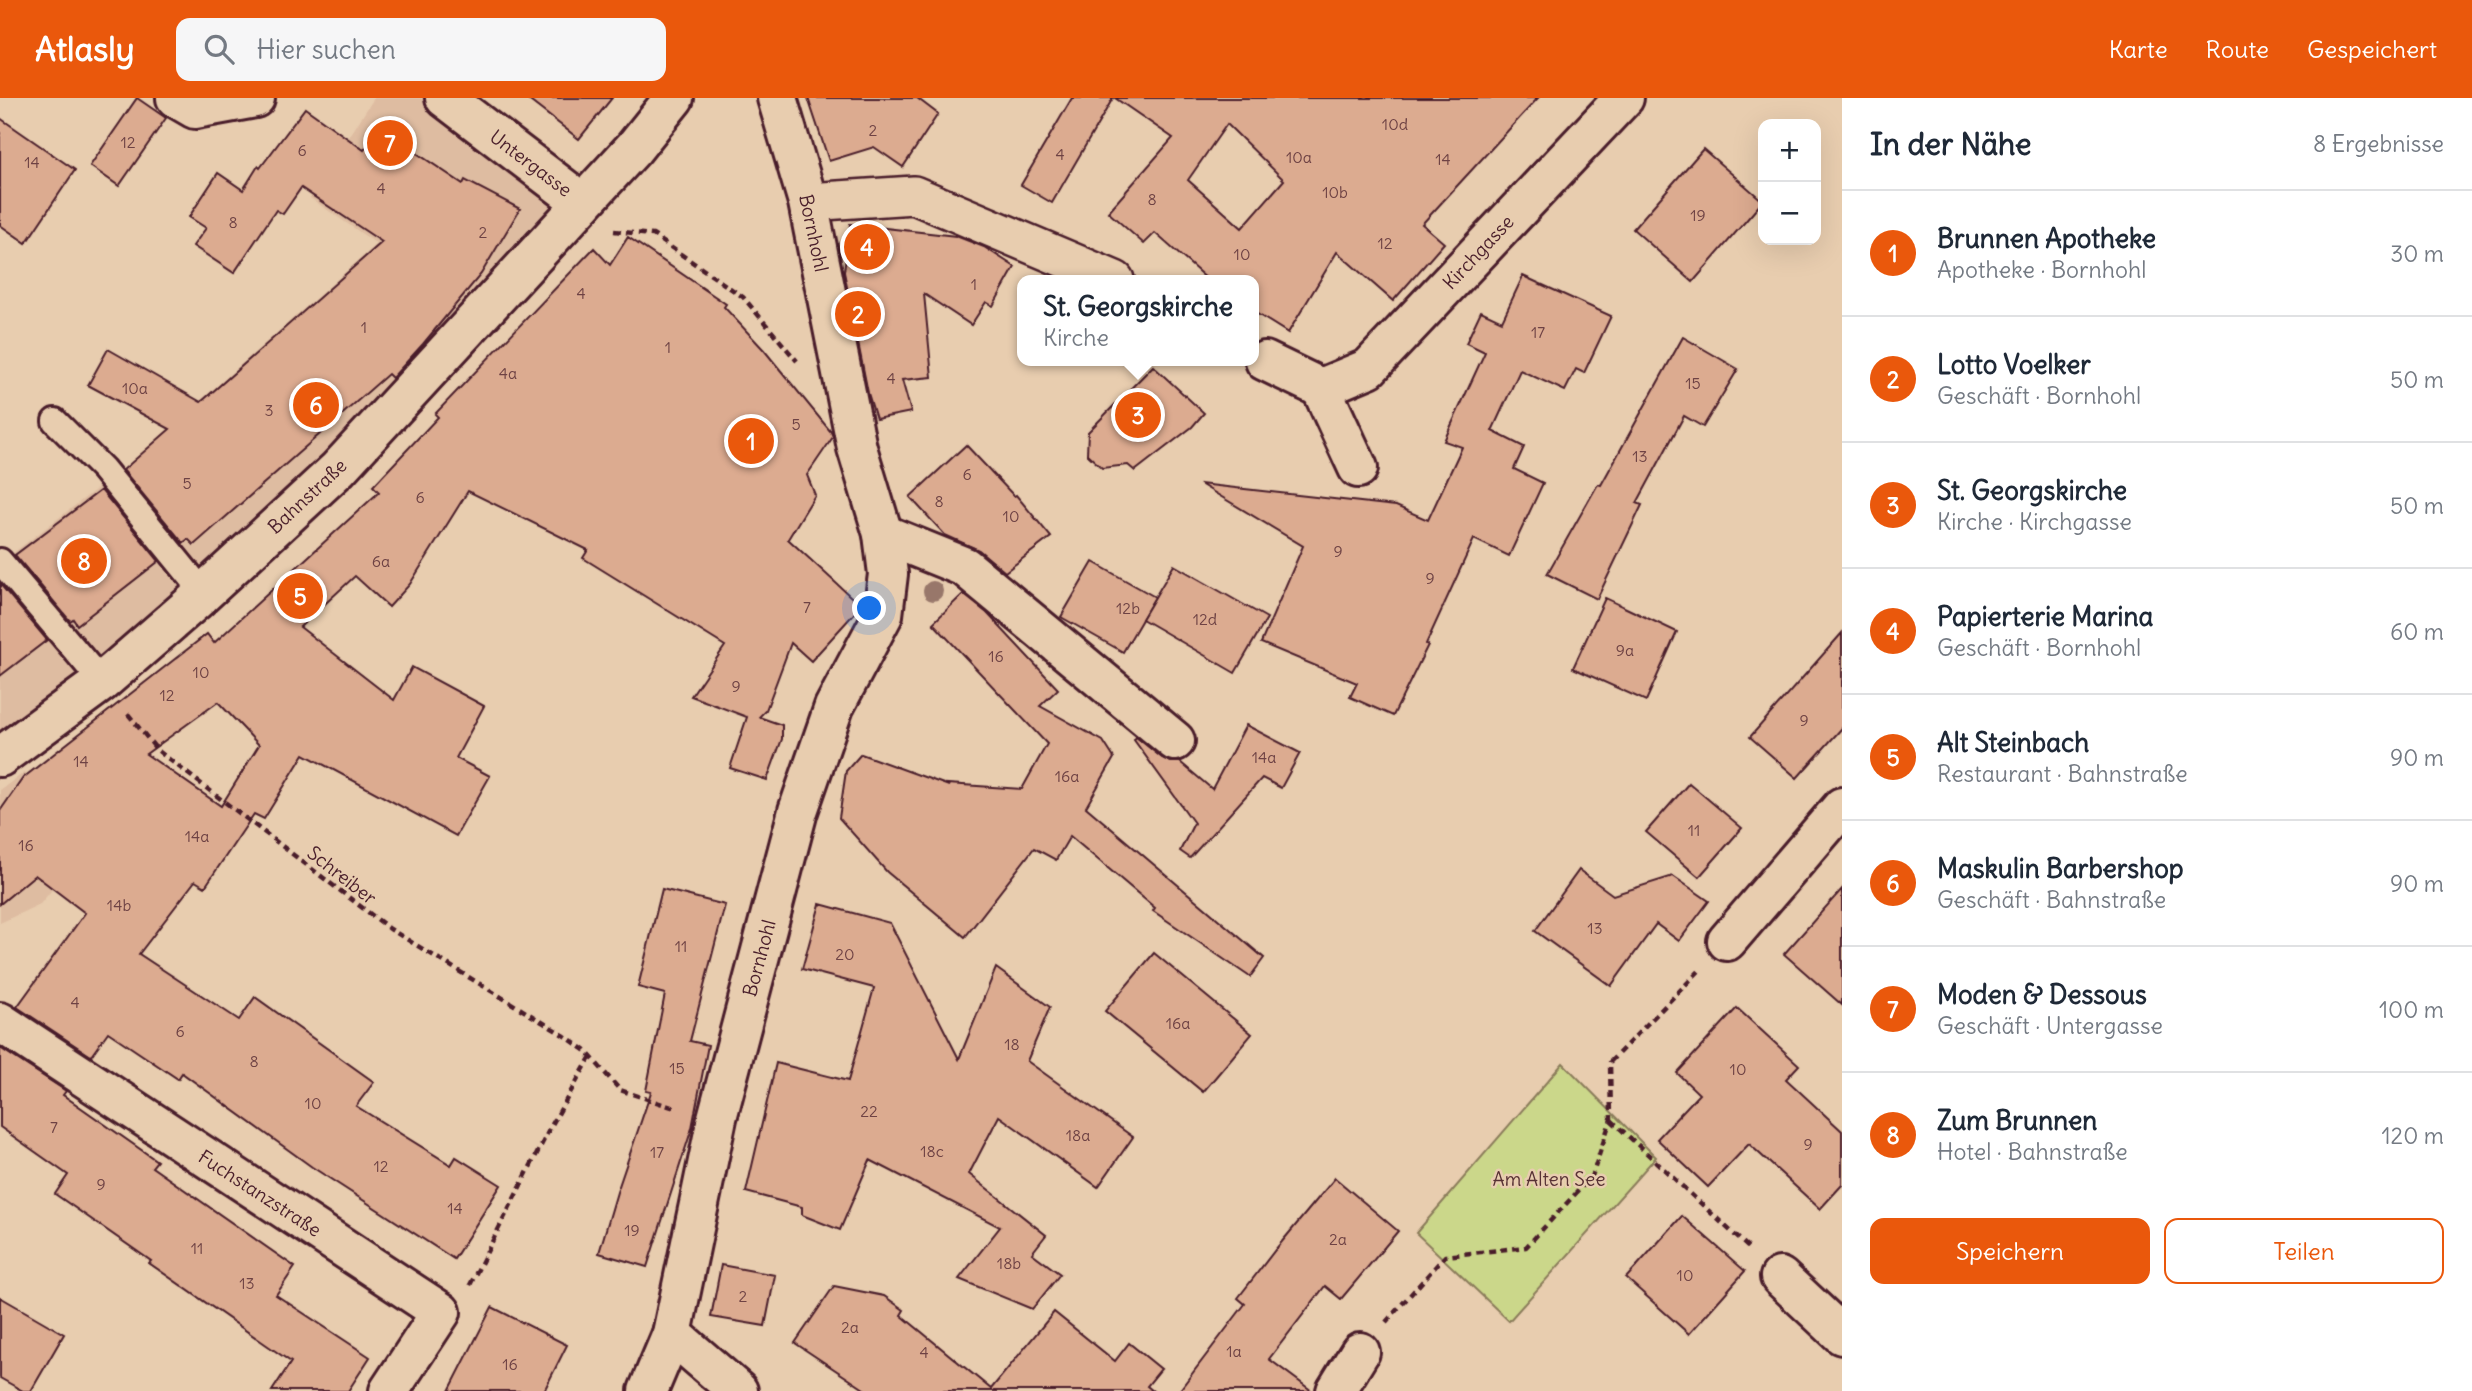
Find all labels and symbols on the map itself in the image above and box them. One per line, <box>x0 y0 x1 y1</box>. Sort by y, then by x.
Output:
house number: 10d <box>1382 114 1408 134</box>
pin: 7 <box>367 117 413 169</box>
house number: 2 <box>869 120 878 140</box>
street label: Untergasse <box>485 124 577 202</box>
house number: 12 <box>120 132 136 152</box>
house number: 6 <box>297 140 307 160</box>
house number: 4 <box>1055 144 1065 164</box>
house number: 10a <box>1286 147 1312 167</box>
house number: 14 <box>1435 149 1451 169</box>
house number: 14 <box>24 152 40 172</box>
house number: 4 <box>376 178 386 198</box>
house number: 10b <box>1322 182 1348 202</box>
house number: 8 <box>1147 189 1157 209</box>
street label: Bornhohl <box>794 192 834 274</box>
house number: 19 <box>1690 205 1706 225</box>
street label: Kirchgasse <box>1437 210 1519 294</box>
house number: 8 <box>228 212 238 232</box>
pin: 4 <box>844 221 890 273</box>
house number: 2 <box>479 222 488 242</box>
house number: 12 <box>1377 233 1393 253</box>
house number: 10 <box>1234 244 1250 264</box>
house number: 1 <box>971 274 977 294</box>
house number: 4 <box>576 283 586 303</box>
pin: 2 <box>835 288 881 340</box>
house number: 1 <box>361 317 367 337</box>
house number: 17 <box>1531 322 1545 342</box>
house number: 1 <box>665 337 671 357</box>
house number: 4a <box>499 363 517 383</box>
house number: 4 <box>886 368 896 388</box>
house number: 15 <box>1685 373 1701 393</box>
house number: 10a <box>122 378 148 398</box>
pin: 6 <box>293 379 339 431</box>
pin: 3 <box>1115 389 1161 441</box>
house number: 3 <box>264 400 274 420</box>
house number: 5 <box>791 414 801 434</box>
pin: 1 <box>728 415 774 467</box>
house number: 13 <box>1632 446 1648 466</box>
street label: Bahnstraße <box>263 453 351 539</box>
house number: 6 <box>962 464 972 484</box>
house number: 5 <box>182 473 192 493</box>
house number: 6 <box>415 487 425 507</box>
house number: 8 <box>934 491 944 511</box>
house number: 10 <box>1003 506 1019 526</box>
pin: 8 <box>61 535 107 587</box>
house number: 9 <box>1333 541 1343 561</box>
house number: 6a <box>372 551 390 571</box>
house number: 9 <box>1425 568 1435 588</box>
pin: 5 <box>277 570 323 622</box>
your location <box>852 591 886 625</box>
house number: 7 <box>803 597 811 617</box>
house number: 12b <box>1116 598 1140 618</box>
house number: 12d <box>1193 609 1217 629</box>
house number: 9a <box>1616 640 1634 660</box>
house number: 16 <box>988 646 1004 666</box>
house number: 10 <box>193 662 209 682</box>
house number: 9 <box>731 676 741 696</box>
house number: 12 <box>159 685 175 705</box>
house number: 9 <box>1799 710 1809 730</box>
house number: 14a <box>1252 747 1276 767</box>
house number: 14 <box>73 751 89 771</box>
house number: 16a <box>1055 766 1079 786</box>
house number: 11 <box>1688 820 1700 840</box>
house number: 14a <box>185 826 209 846</box>
house number: 16 <box>18 835 34 855</box>
street label: Schreiber <box>303 840 382 910</box>
house number: 14b <box>107 895 131 915</box>
street label: Bornhohl <box>737 917 781 999</box>
house number: 13 <box>1587 918 1603 938</box>
house number: 11 <box>675 936 687 956</box>
house number: 20 <box>835 944 855 964</box>
house number: 4 <box>70 992 80 1012</box>
house number: 16a <box>1166 1013 1190 1033</box>
house number: 6 <box>175 1021 185 1041</box>
house number: 18 <box>1004 1034 1020 1054</box>
house number: 8 <box>249 1051 259 1071</box>
house number: 15 <box>669 1058 685 1078</box>
house number: 10 <box>1730 1059 1746 1079</box>
house number: 10 <box>305 1093 321 1113</box>
house number: 22 <box>860 1101 878 1121</box>
house number: 7 <box>50 1117 58 1137</box>
house number: 18a <box>1066 1125 1090 1145</box>
house number: 9 <box>1803 1134 1813 1154</box>
house number: 18c <box>920 1141 944 1161</box>
house number: 17 <box>650 1142 664 1162</box>
street label: Fuchstanzstraße <box>194 1144 326 1242</box>
house number: 12 <box>373 1156 389 1176</box>
park label: Am Alten See <box>1493 1167 1605 1191</box>
house number: 9 <box>96 1174 106 1194</box>
house number: 14 <box>447 1198 463 1218</box>
house number: 19 <box>624 1220 640 1240</box>
house number: 2a <box>1329 1229 1347 1249</box>
house number: 11 <box>191 1238 203 1258</box>
house number: 18b <box>997 1253 1021 1273</box>
house number: 10 <box>1677 1265 1693 1285</box>
house number: 13 <box>239 1273 255 1293</box>
house number: 2 <box>739 1286 748 1306</box>
house number: 2a <box>841 1317 859 1337</box>
house number: 1a <box>1226 1341 1242 1361</box>
house number: 4 <box>919 1342 929 1362</box>
house number: 16 <box>502 1354 518 1374</box>

